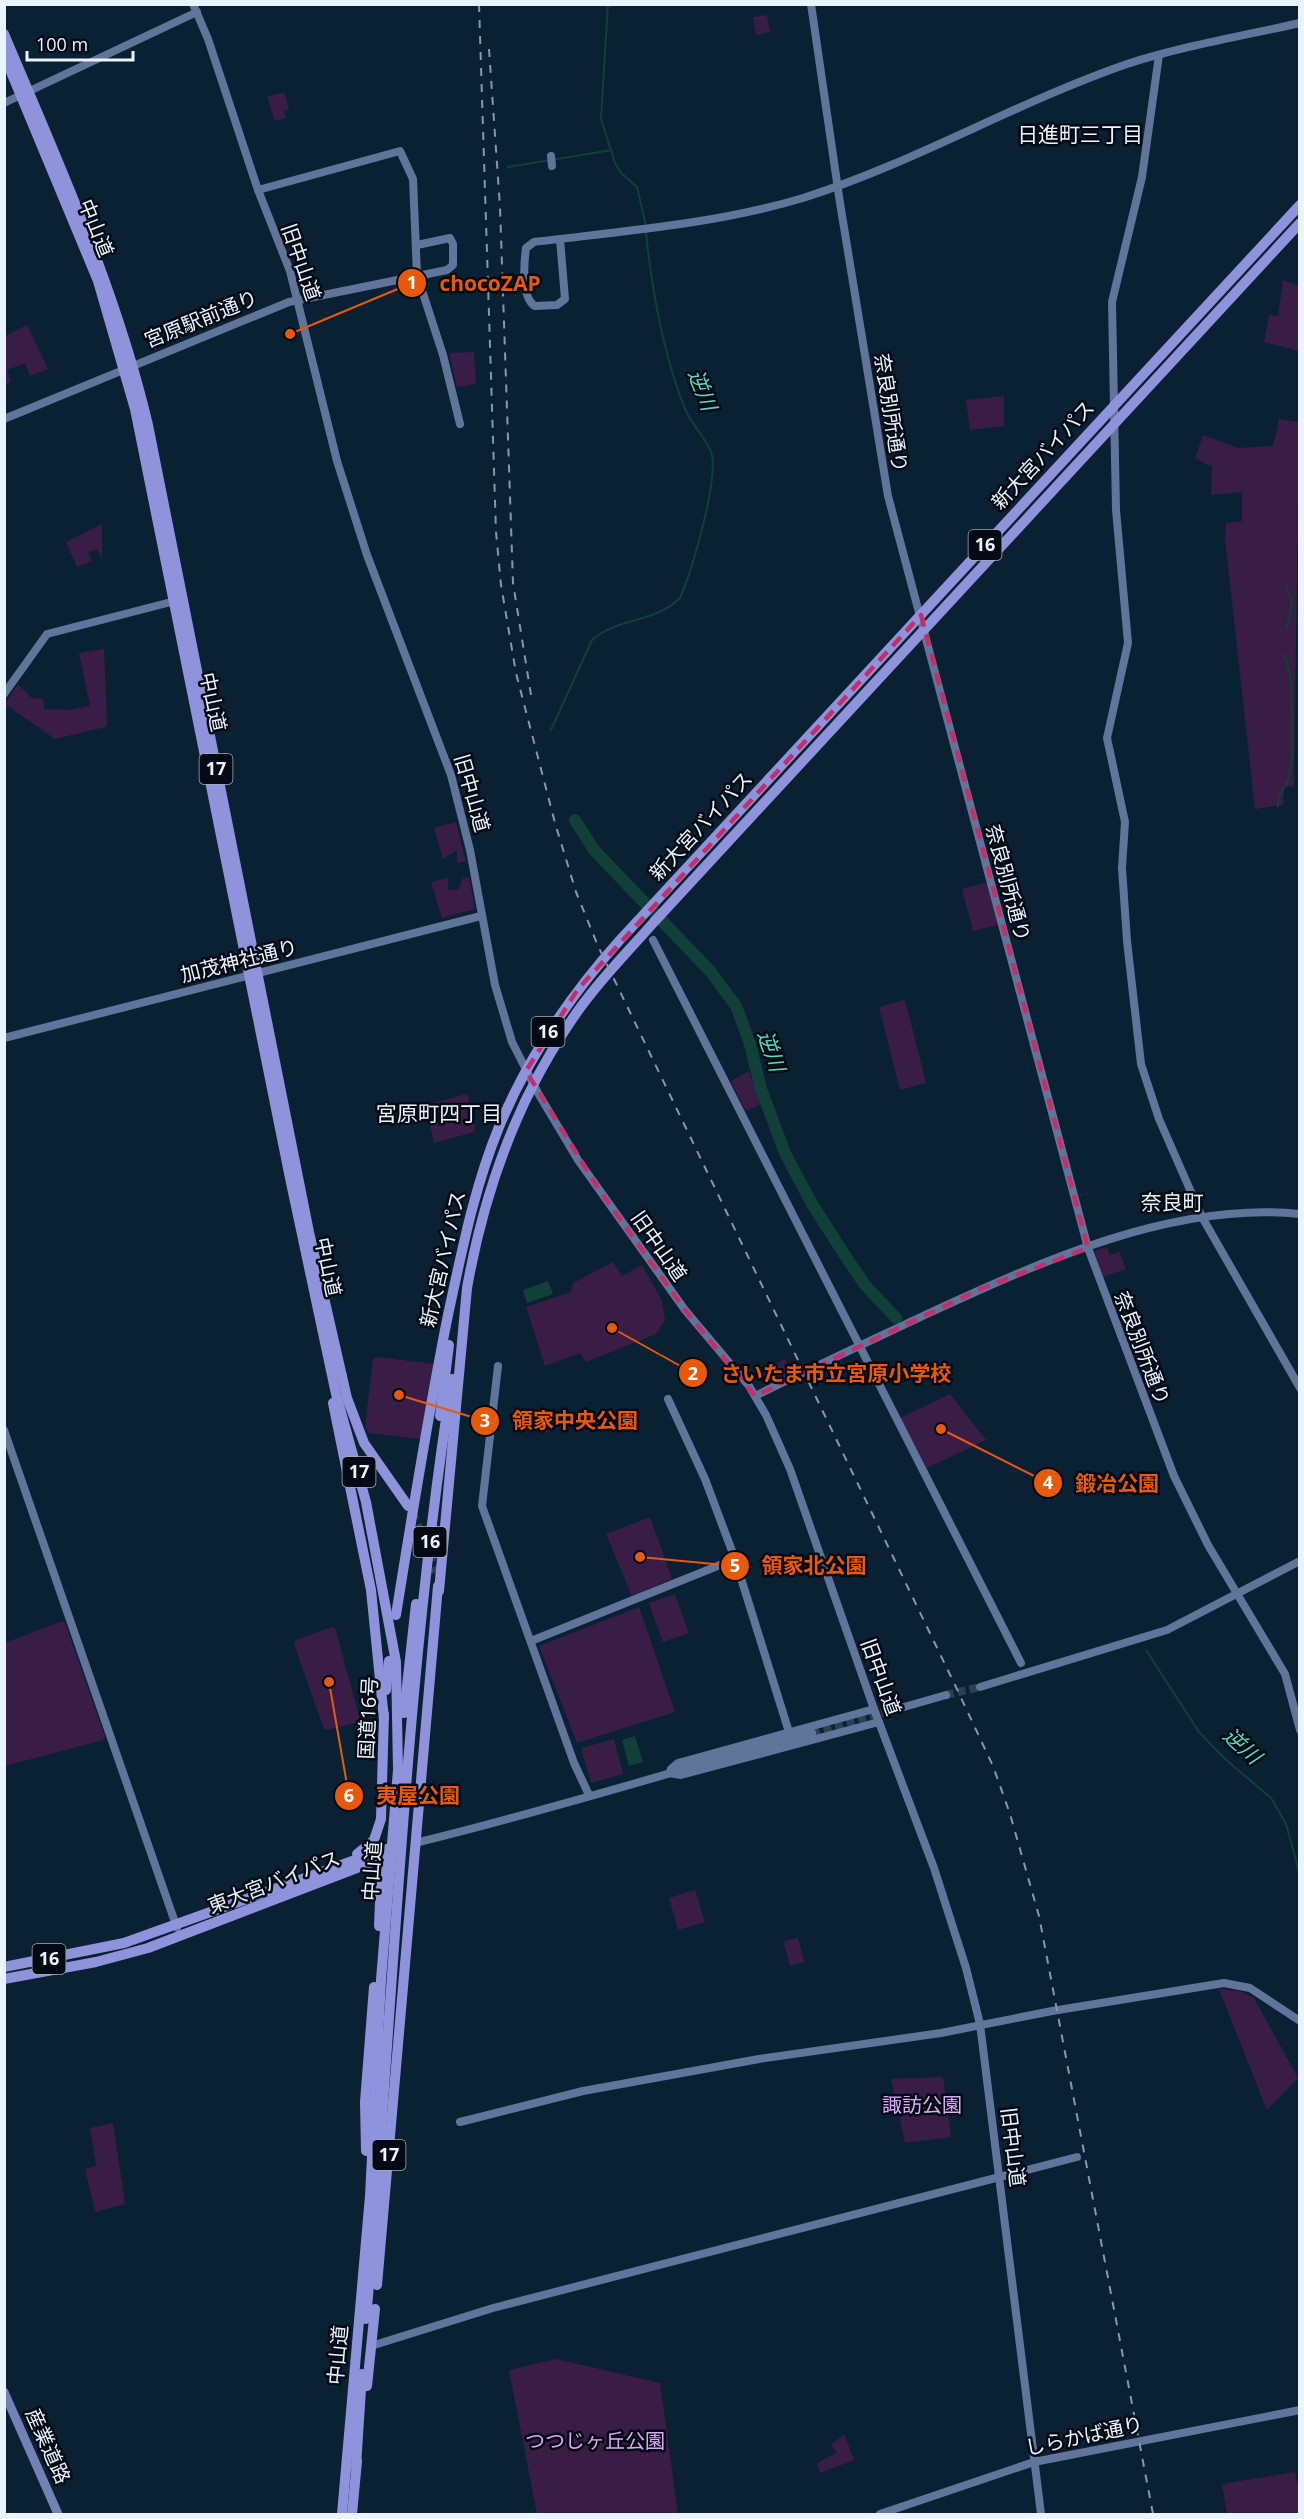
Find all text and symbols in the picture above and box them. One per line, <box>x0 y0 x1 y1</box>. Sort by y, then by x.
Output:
scale bar <box>27 24 134 62</box>
text: 100 m <box>36 32 88 56</box>
district label: 日進町三丁目 <box>1017 120 1143 148</box>
street label: 中山道 <box>73 195 120 261</box>
street label: 旧中山道 <box>276 220 327 304</box>
callout: chocoZAP <box>397 264 552 303</box>
text: chocoZAP <box>439 269 541 297</box>
text: 1 <box>407 270 417 294</box>
street label: 宮原駅前通り <box>140 284 262 354</box>
street label: 奈良別所通り <box>869 352 914 474</box>
water label: 逆川 <box>682 365 724 416</box>
street label: 新大宮バイパス <box>985 394 1100 515</box>
road number: 16 <box>968 530 1002 560</box>
street label: 中山道 <box>194 670 233 734</box>
street label: 旧中山道 <box>448 751 496 835</box>
road number: 17 <box>200 754 232 784</box>
street label: 新大宮バイパス <box>643 765 758 886</box>
street label: 奈良別所通り <box>980 821 1037 944</box>
street label: 加茂神社通り <box>177 933 300 988</box>
road number: 16 <box>532 1017 564 1047</box>
water label: 逆川 <box>752 1026 793 1077</box>
district label: 宮原町四丁目 <box>376 1099 502 1127</box>
street label: 新大宮バイパス <box>414 1188 471 1330</box>
district label: 奈良町 <box>1141 1188 1204 1216</box>
street label: 旧中山道 <box>625 1205 693 1286</box>
street label: 中山道 <box>309 1235 348 1299</box>
street label: 奈良別所通り <box>1108 1287 1177 1409</box>
callout: さいたま市立宮原小学校 <box>678 1354 963 1393</box>
text: さいたま市立宮原小学校 <box>721 1359 951 1387</box>
text: 2 <box>688 1361 698 1385</box>
callout: 領家中央公園 <box>470 1402 650 1441</box>
text: 領家中央公園 <box>512 1406 638 1434</box>
text: 3 <box>480 1408 490 1432</box>
road number: 17 <box>342 1457 376 1487</box>
callout: 鍛冶公園 <box>1033 1464 1171 1503</box>
text: 鍛冶公園 <box>1075 1469 1159 1497</box>
text: 4 <box>1043 1470 1053 1494</box>
road number: 16 <box>414 1527 446 1557</box>
callout: 領家北公園 <box>720 1546 879 1585</box>
text: 領家北公園 <box>762 1551 867 1579</box>
text: 5 <box>730 1553 740 1577</box>
street label: 旧中山道 <box>855 1635 908 1719</box>
street label: 国道16号 <box>352 1676 383 1760</box>
water label: 逆川 <box>1218 1721 1269 1771</box>
callout: 夷屋公園 <box>334 1776 472 1815</box>
text: 夷屋公園 <box>376 1781 460 1809</box>
text: 6 <box>344 1783 354 1807</box>
street label: 中山道 <box>356 1840 387 1902</box>
street label: 東大宮バイパス <box>204 1844 344 1919</box>
road number: 16 <box>32 1944 66 1974</box>
park label: 諏訪公園 <box>882 2091 962 2118</box>
street label: 旧中山道 <box>995 2106 1032 2188</box>
road number: 17 <box>372 2140 406 2170</box>
street label: 中山道 <box>321 2324 354 2386</box>
street label: 産業道路 <box>20 2404 77 2488</box>
street label: しらかば通り <box>1022 2410 1145 2461</box>
park label: つつじヶ丘公園 <box>525 2427 665 2454</box>

